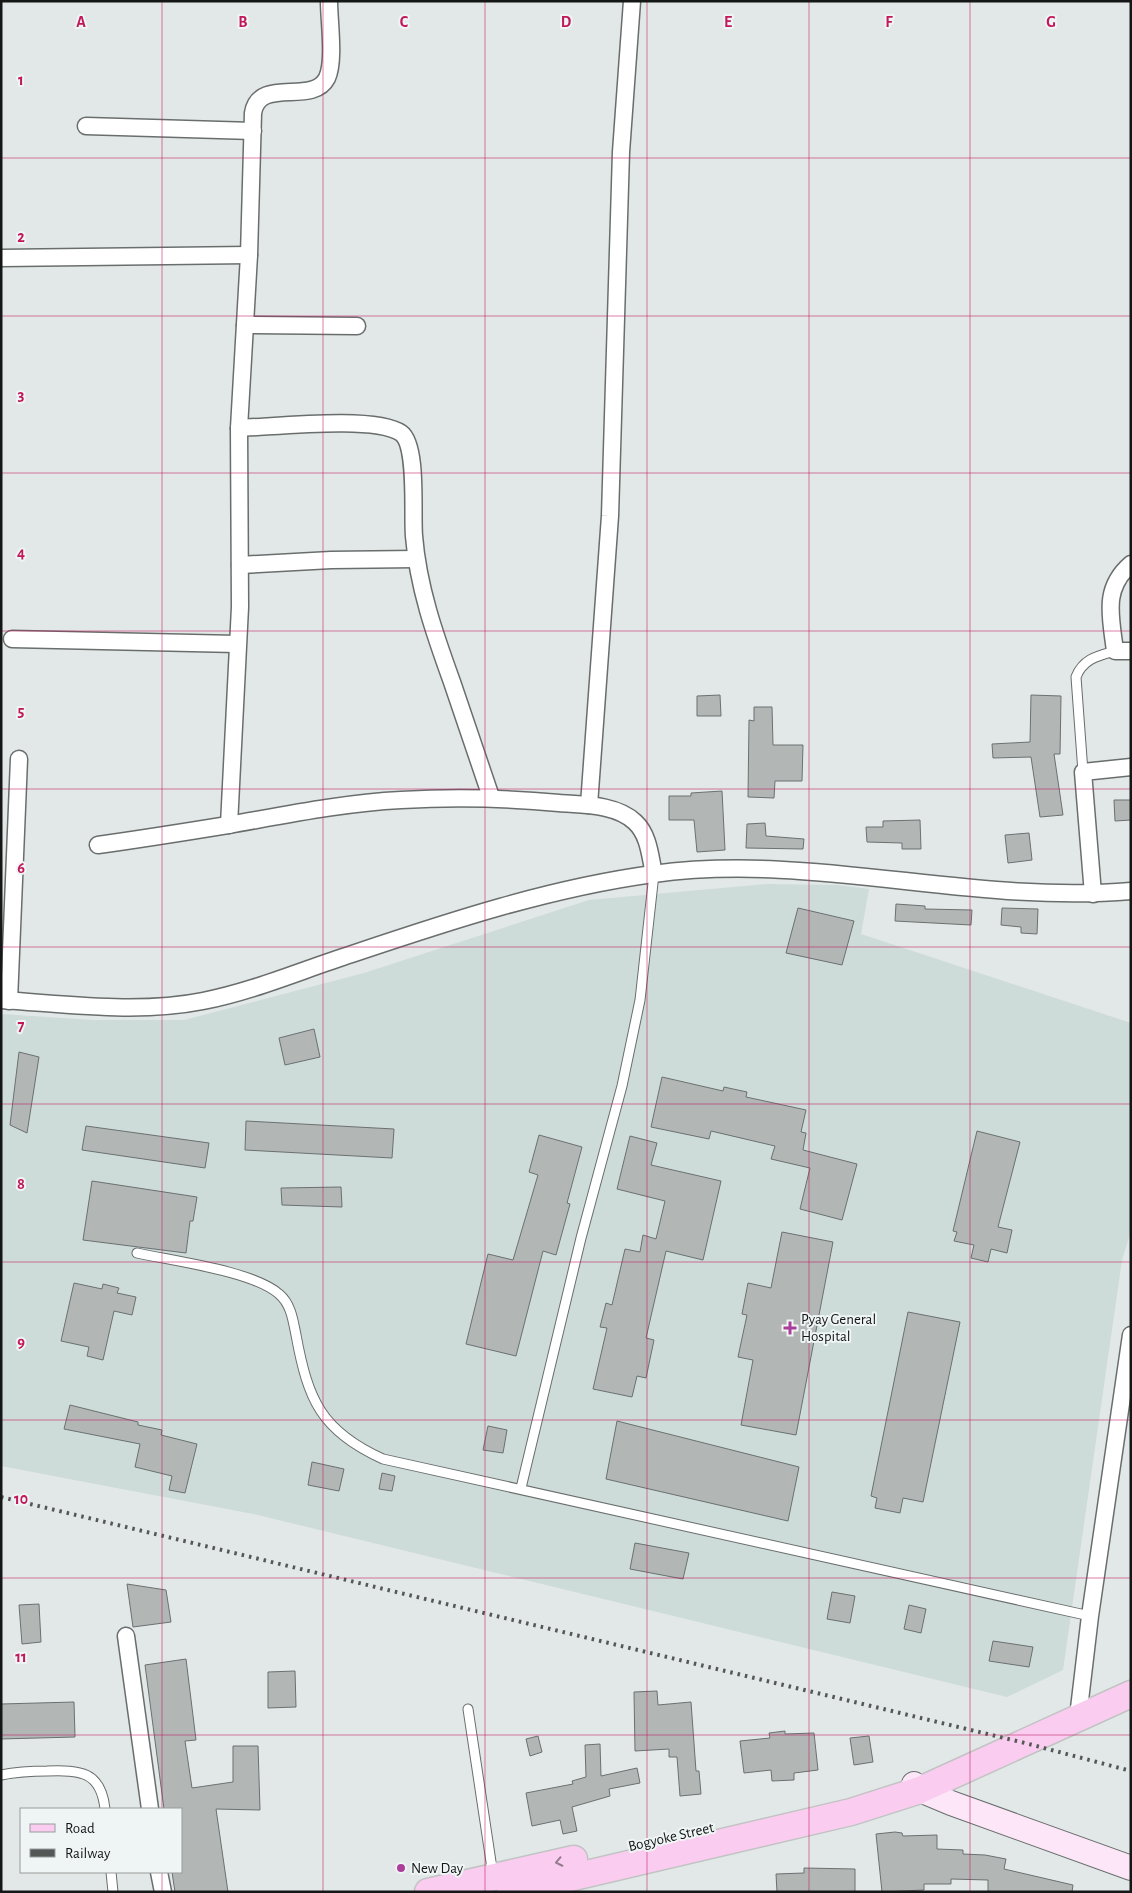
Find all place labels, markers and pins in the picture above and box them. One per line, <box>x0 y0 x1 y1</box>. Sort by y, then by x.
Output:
place label: Pyay General Hospital <box>801 1312 876 1344</box>
marker: Pyay General Hospital <box>783 1321 797 1335</box>
place label: New Day <box>411 1861 464 1876</box>
marker: New Day <box>395 1862 407 1874</box>

